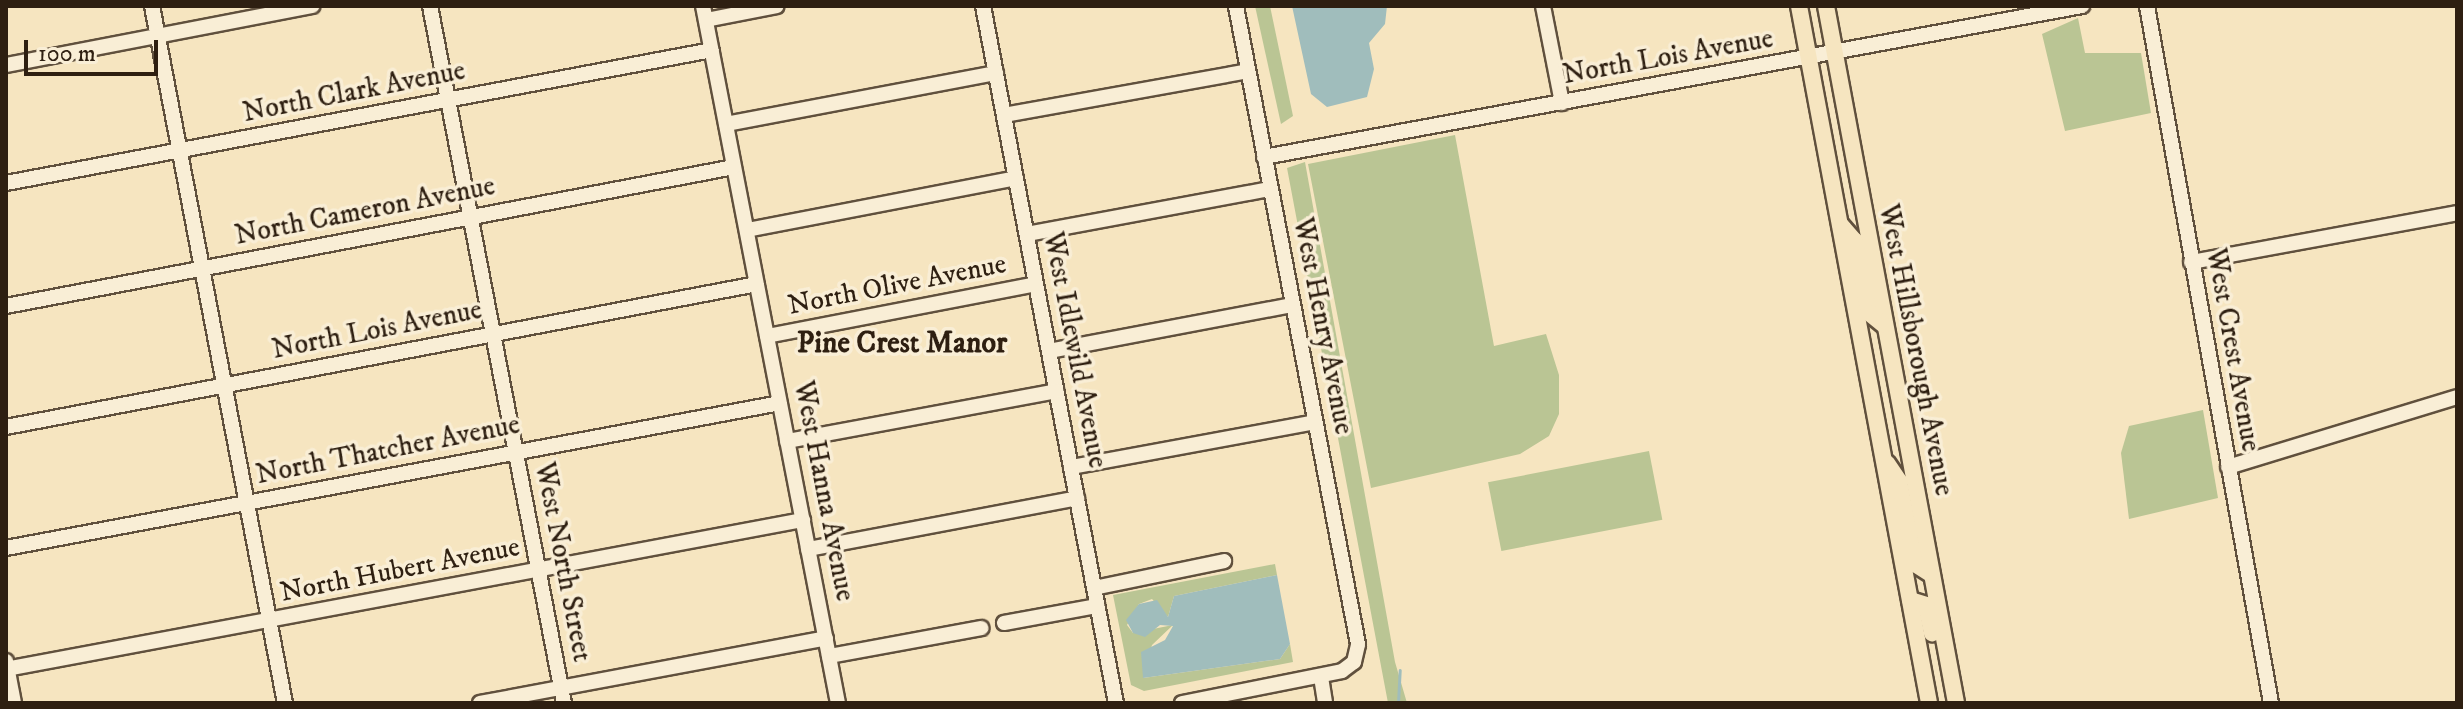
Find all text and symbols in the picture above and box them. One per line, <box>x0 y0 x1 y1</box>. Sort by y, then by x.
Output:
street label: North Lois Avenue <box>1560 22 1776 92</box>
scale bar <box>28 24 162 74</box>
text: 100 m <box>38 39 96 69</box>
street label: North Clark Avenue <box>240 54 468 130</box>
street label: North Cameron Avenue <box>232 169 498 253</box>
street label: West Hillsborough Avenue <box>1871 201 1961 499</box>
street label: West Henry Avenue <box>1286 215 1360 437</box>
street label: West Idlewild Avenue <box>1036 229 1114 471</box>
street label: West Crest Avenue <box>2199 246 2267 454</box>
street label: North Olive Avenue <box>785 247 1009 323</box>
street label: North Lois Avenue <box>269 293 485 367</box>
district label: Pine Crest Manor <box>797 326 1007 362</box>
street label: West Hanna Avenue <box>786 378 862 604</box>
street label: North Thatcher Avenue <box>253 408 523 492</box>
street label: West North Street <box>527 459 599 665</box>
street label: North Hubert Avenue <box>277 530 523 610</box>

